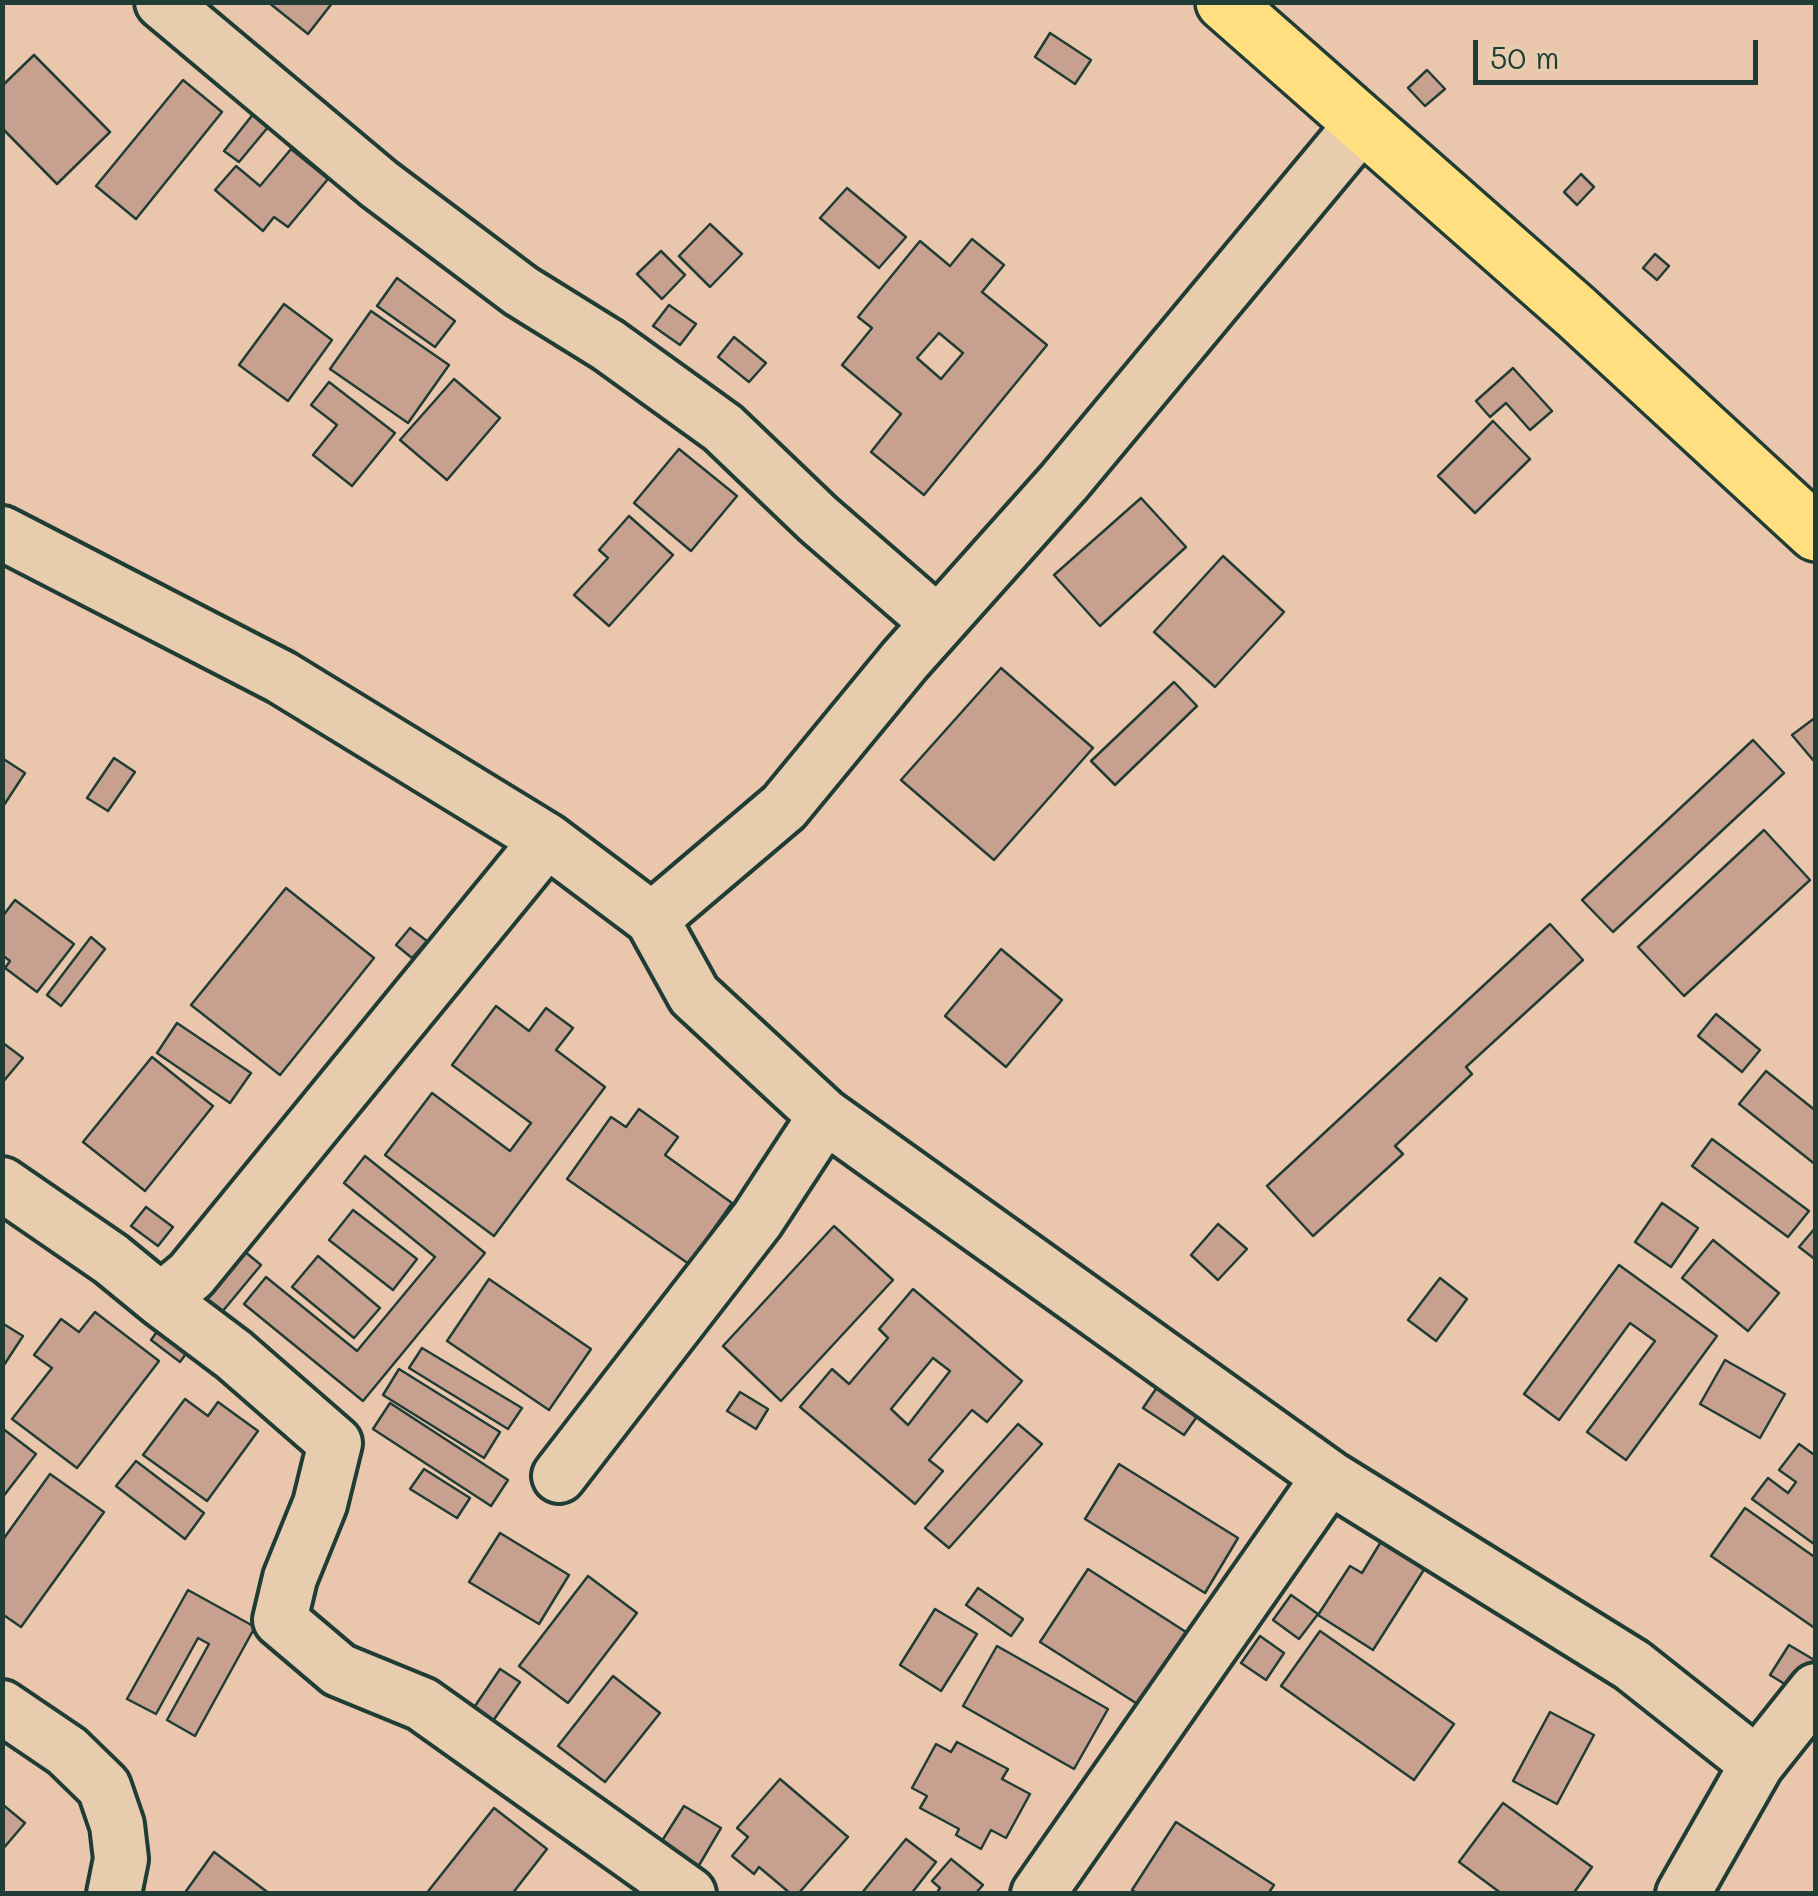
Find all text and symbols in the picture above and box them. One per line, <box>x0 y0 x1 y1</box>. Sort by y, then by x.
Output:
scale bar <box>1478 20 1763 82</box>
text: 50 m <box>1490 37 1560 77</box>

